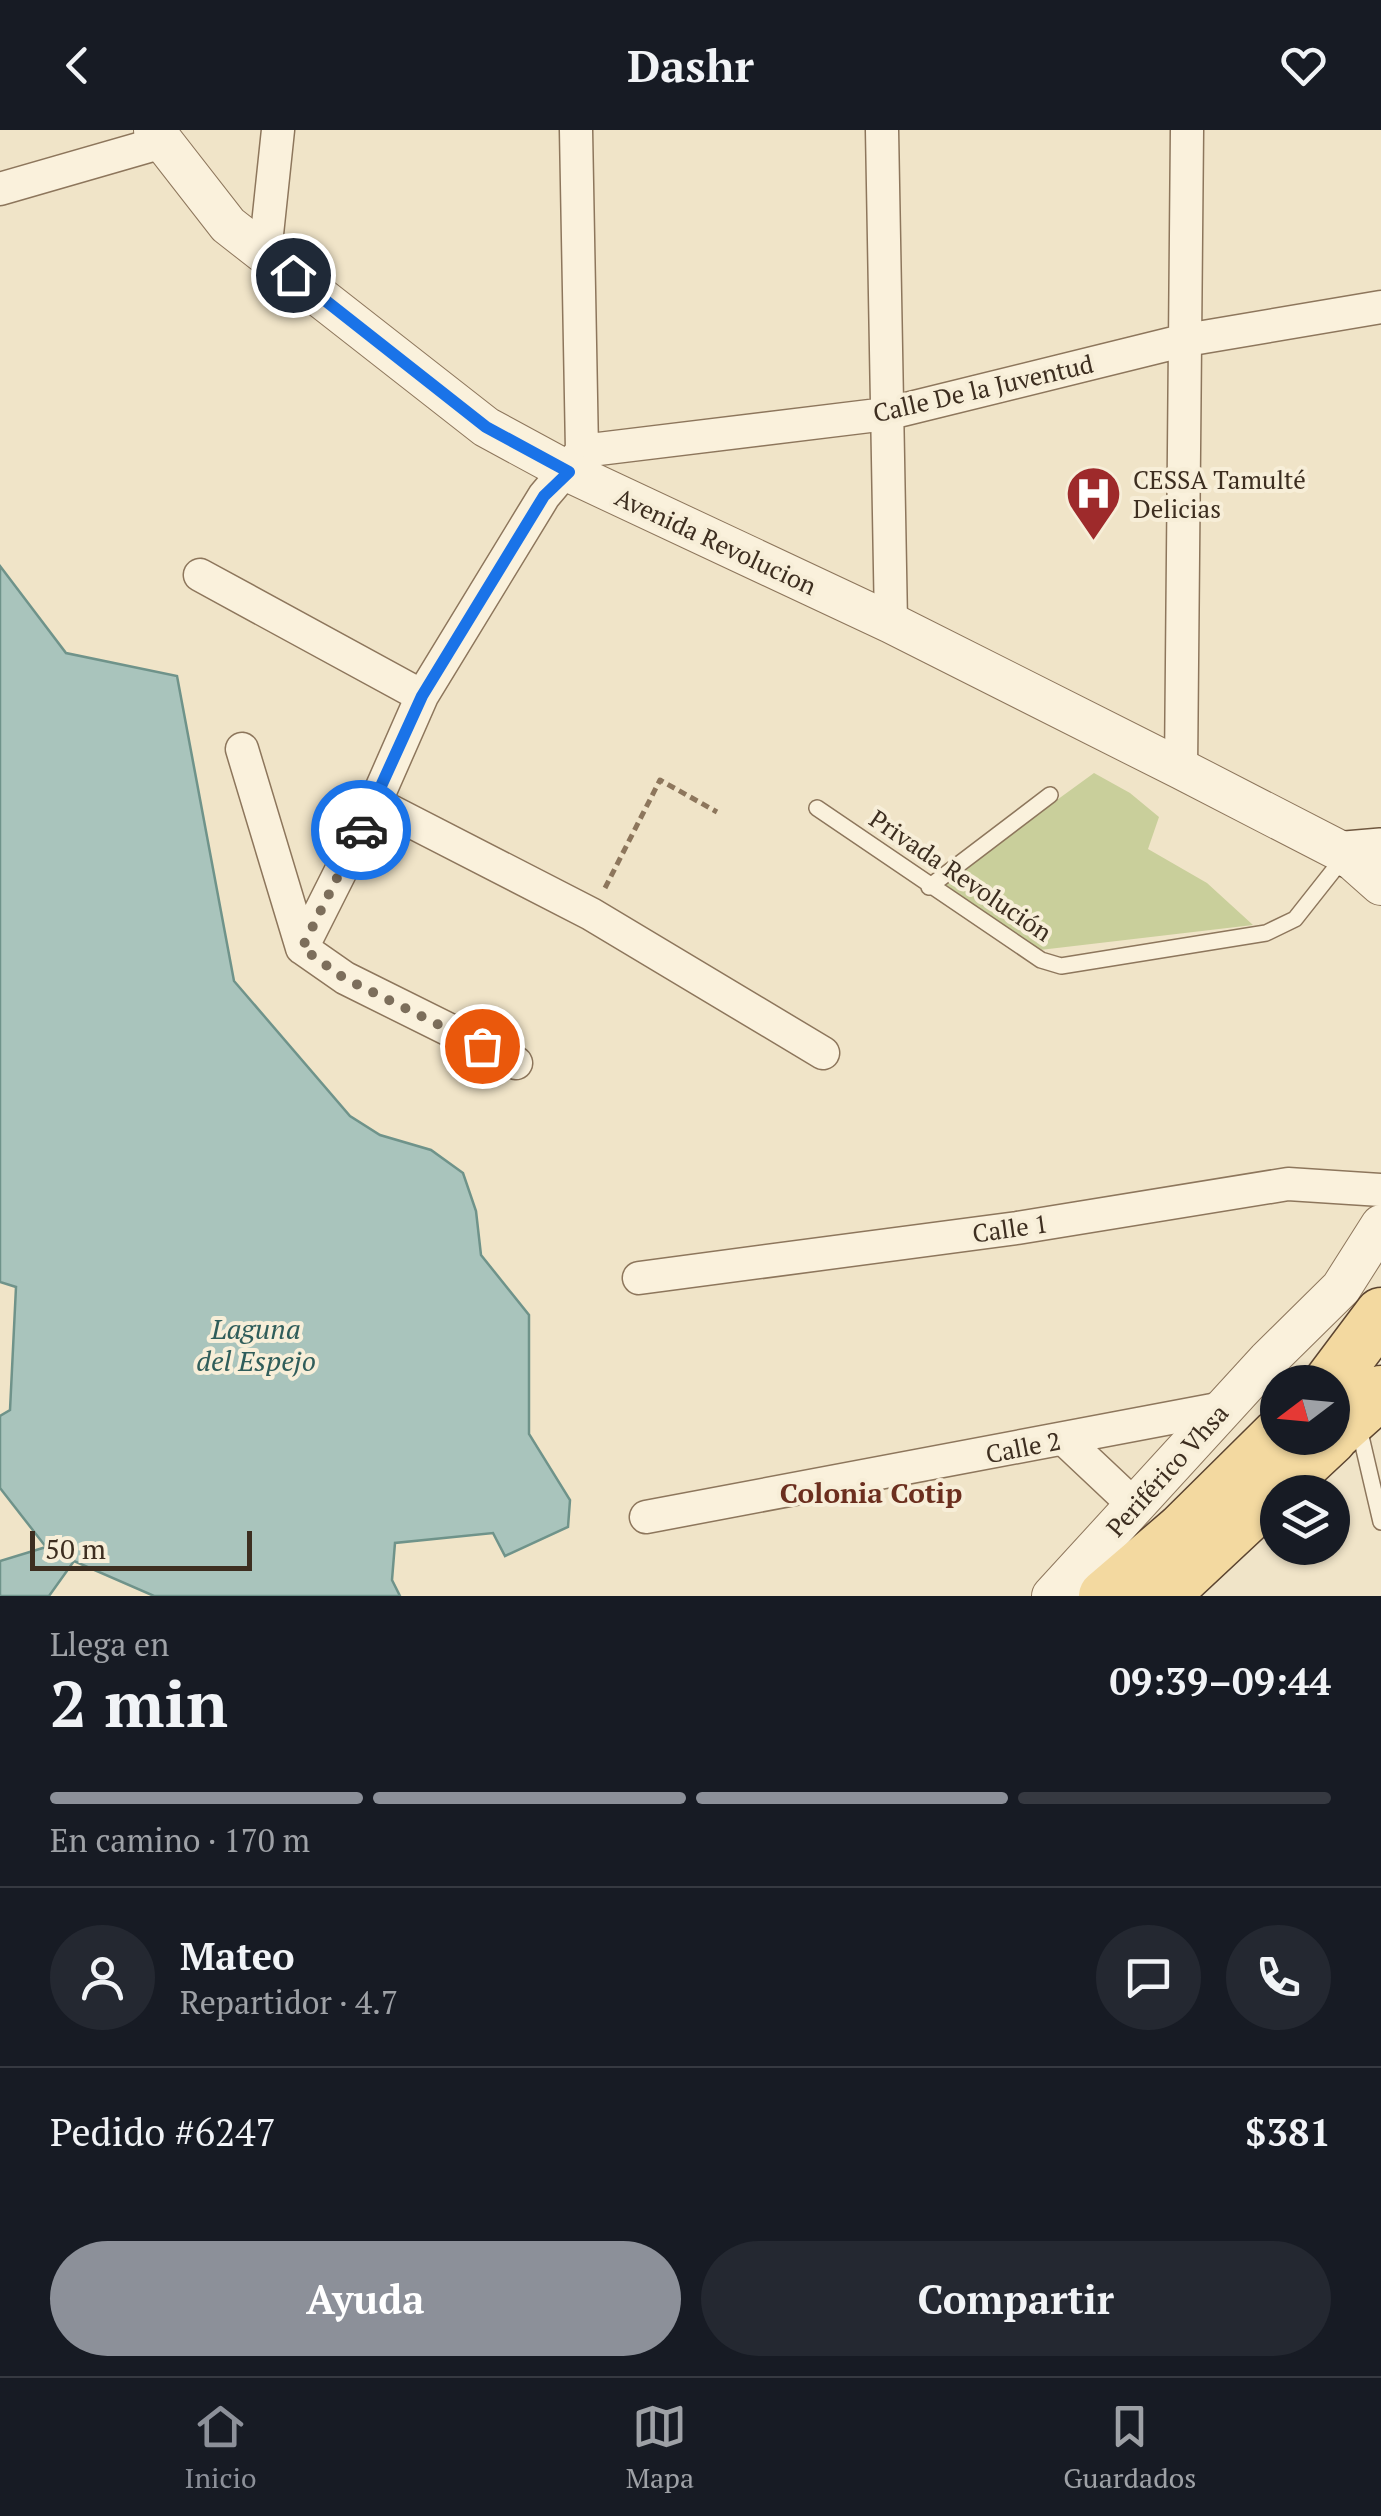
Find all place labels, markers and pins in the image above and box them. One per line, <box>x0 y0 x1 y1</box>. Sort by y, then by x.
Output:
pin <box>251 233 336 318</box>
hospital icon: CESSA Tamulté Delicias <box>1064 463 1124 542</box>
place label: CESSA Tamulté Delicias <box>1133 463 1306 525</box>
pin <box>440 1004 525 1089</box>

